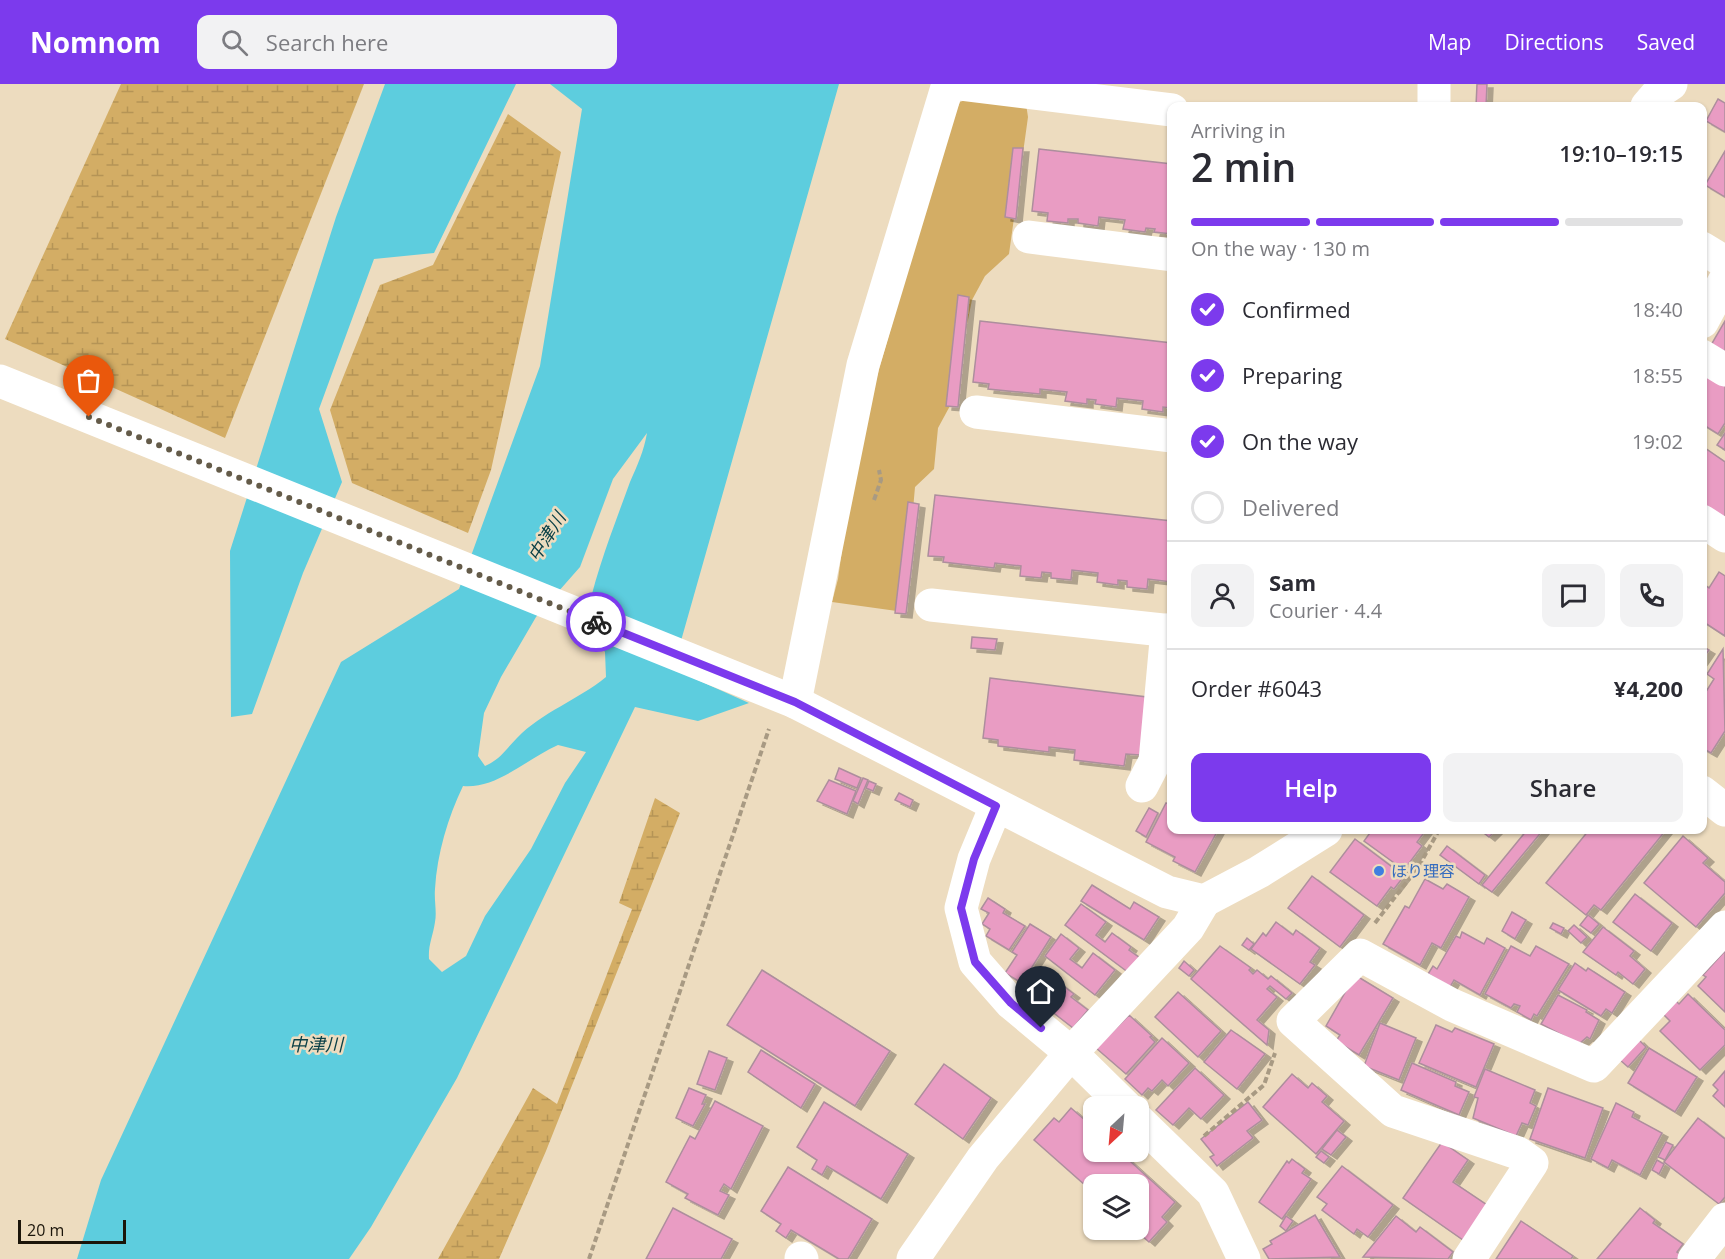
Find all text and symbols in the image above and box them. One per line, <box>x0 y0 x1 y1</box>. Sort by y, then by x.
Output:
search box <box>197 15 617 69</box>
text: Nomnom <box>30 23 161 61</box>
icon: search <box>218 26 251 59</box>
text: Search here <box>266 27 388 57</box>
text: Map <box>1428 28 1471 56</box>
text: Directions <box>1504 28 1604 56</box>
text: Saved <box>1637 28 1695 56</box>
text: Arriving in <box>1191 117 1286 144</box>
text: 19:10–19:15 <box>1559 138 1683 168</box>
text: 2 min <box>1191 140 1296 193</box>
text: On the way · 130 m <box>1191 235 1370 262</box>
icon: check <box>1191 293 1224 326</box>
text: Confirmed <box>1242 294 1351 324</box>
text: 18:40 <box>1632 296 1683 323</box>
pin <box>63 355 114 417</box>
icon: check <box>1191 359 1224 392</box>
text: Preparing <box>1242 360 1342 390</box>
text: 18:55 <box>1632 362 1683 389</box>
icon: bag <box>72 364 105 397</box>
icon: check <box>1191 425 1224 458</box>
text: On the way <box>1242 426 1358 456</box>
text: 19:02 <box>1632 428 1683 455</box>
text: Delivered <box>1242 492 1340 522</box>
water label: 中津川 <box>522 506 572 566</box>
button: person <box>1191 564 1254 627</box>
button: chat <box>1542 564 1605 627</box>
button: phone <box>1620 564 1683 627</box>
text: Sam <box>1269 567 1316 597</box>
courier <box>566 592 626 652</box>
text: Courier · 4.4 <box>1269 597 1382 624</box>
icon: bike <box>580 606 613 639</box>
text: Order #6043 <box>1191 673 1322 703</box>
text: ¥4,200 <box>1614 673 1683 703</box>
button: Help <box>1191 753 1431 822</box>
button: Share <box>1443 753 1683 822</box>
place label: ほり理容 <box>1391 860 1455 882</box>
marker: ほり理容 <box>1372 864 1386 878</box>
pin <box>1015 966 1066 1028</box>
icon: home <box>1024 975 1057 1008</box>
water label: 中津川 <box>289 1032 345 1056</box>
north arrow <box>1083 1096 1149 1162</box>
map controls <box>1083 1096 1149 1240</box>
button: layers <box>1083 1174 1149 1240</box>
scale bar <box>18 1217 126 1244</box>
text: 20 m <box>27 1219 64 1241</box>

